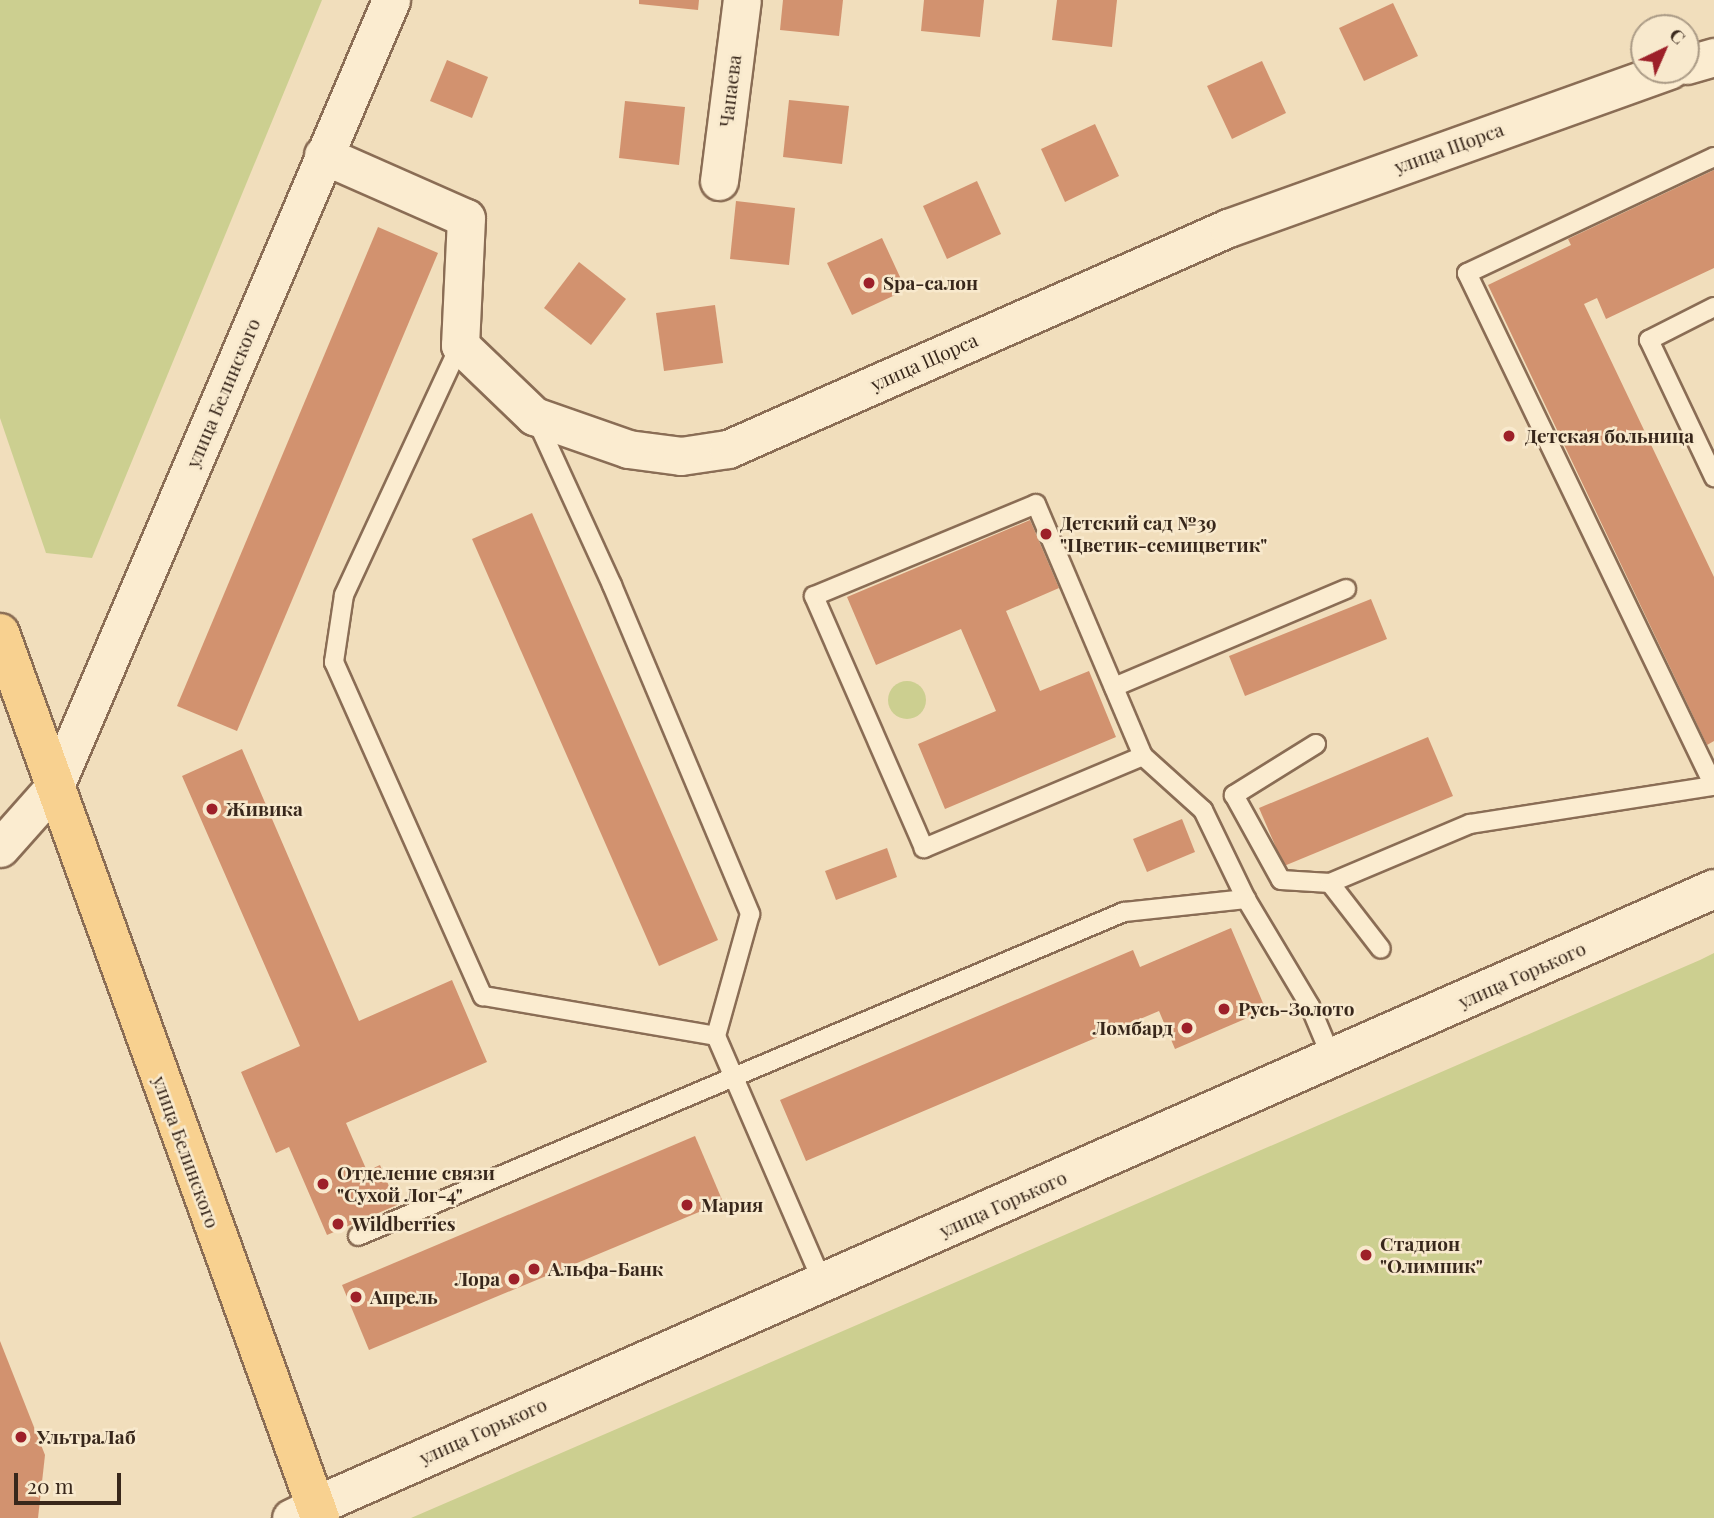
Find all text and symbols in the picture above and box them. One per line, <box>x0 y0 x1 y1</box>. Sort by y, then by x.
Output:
north arrow <box>1630 14 1700 84</box>
text: С <box>1664 21 1692 49</box>
street label: Чапаева <box>714 54 746 128</box>
street label: улица Щорса <box>1391 118 1507 178</box>
place label: Spa-салон <box>883 272 978 294</box>
marker: Spa-салон <box>861 275 877 291</box>
street label: улица Белинского <box>181 315 265 471</box>
street label: улица Щорса <box>867 328 981 396</box>
place label: Детская больница <box>1525 425 1694 447</box>
marker: Детская больница <box>1499 426 1519 446</box>
place label: Детский сад №39 "Цветик-семицветик" <box>1060 512 1267 556</box>
marker: Детский сад №39 "Цветик-семицветик" <box>1038 526 1054 542</box>
place label: Живика <box>226 798 303 820</box>
marker: Живика <box>204 801 220 817</box>
street label: улица Горького <box>1455 937 1589 1013</box>
place label: Русь-Золото <box>1238 998 1354 1020</box>
marker: Русь-Золото <box>1216 1001 1232 1017</box>
place label: Ломбард <box>1093 1017 1173 1039</box>
marker: Ломбард <box>1179 1020 1195 1036</box>
street label: улица Белинского <box>148 1073 224 1231</box>
place label: Отделение связи "Сухой Лог-4" <box>337 1162 495 1206</box>
street label: улица Горького <box>936 1166 1070 1242</box>
marker: Отделение связи "Сухой Лог-4" <box>315 1176 331 1192</box>
place label: Мария <box>701 1194 763 1216</box>
marker: Мария <box>679 1197 695 1213</box>
place label: Wildberries <box>352 1213 456 1235</box>
marker: Wildberries <box>330 1216 346 1232</box>
place label: Стадион "Олимпик" <box>1380 1233 1483 1277</box>
marker: Стадион "Олимпик" <box>1358 1247 1374 1263</box>
place label: Альфа-Банк <box>548 1258 664 1280</box>
marker: Альфа-Банк <box>526 1261 542 1277</box>
place label: Лора <box>455 1268 500 1290</box>
marker: Лора <box>506 1271 522 1287</box>
place label: Апрель <box>370 1286 438 1308</box>
marker: Апрель <box>348 1289 364 1305</box>
street label: улица Горького <box>416 1393 550 1469</box>
place label: УльтраЛаб <box>37 1426 136 1448</box>
marker: УльтраЛаб <box>11 1427 31 1447</box>
scale bar <box>18 1458 124 1502</box>
text: 20 m <box>27 1471 74 1499</box>

